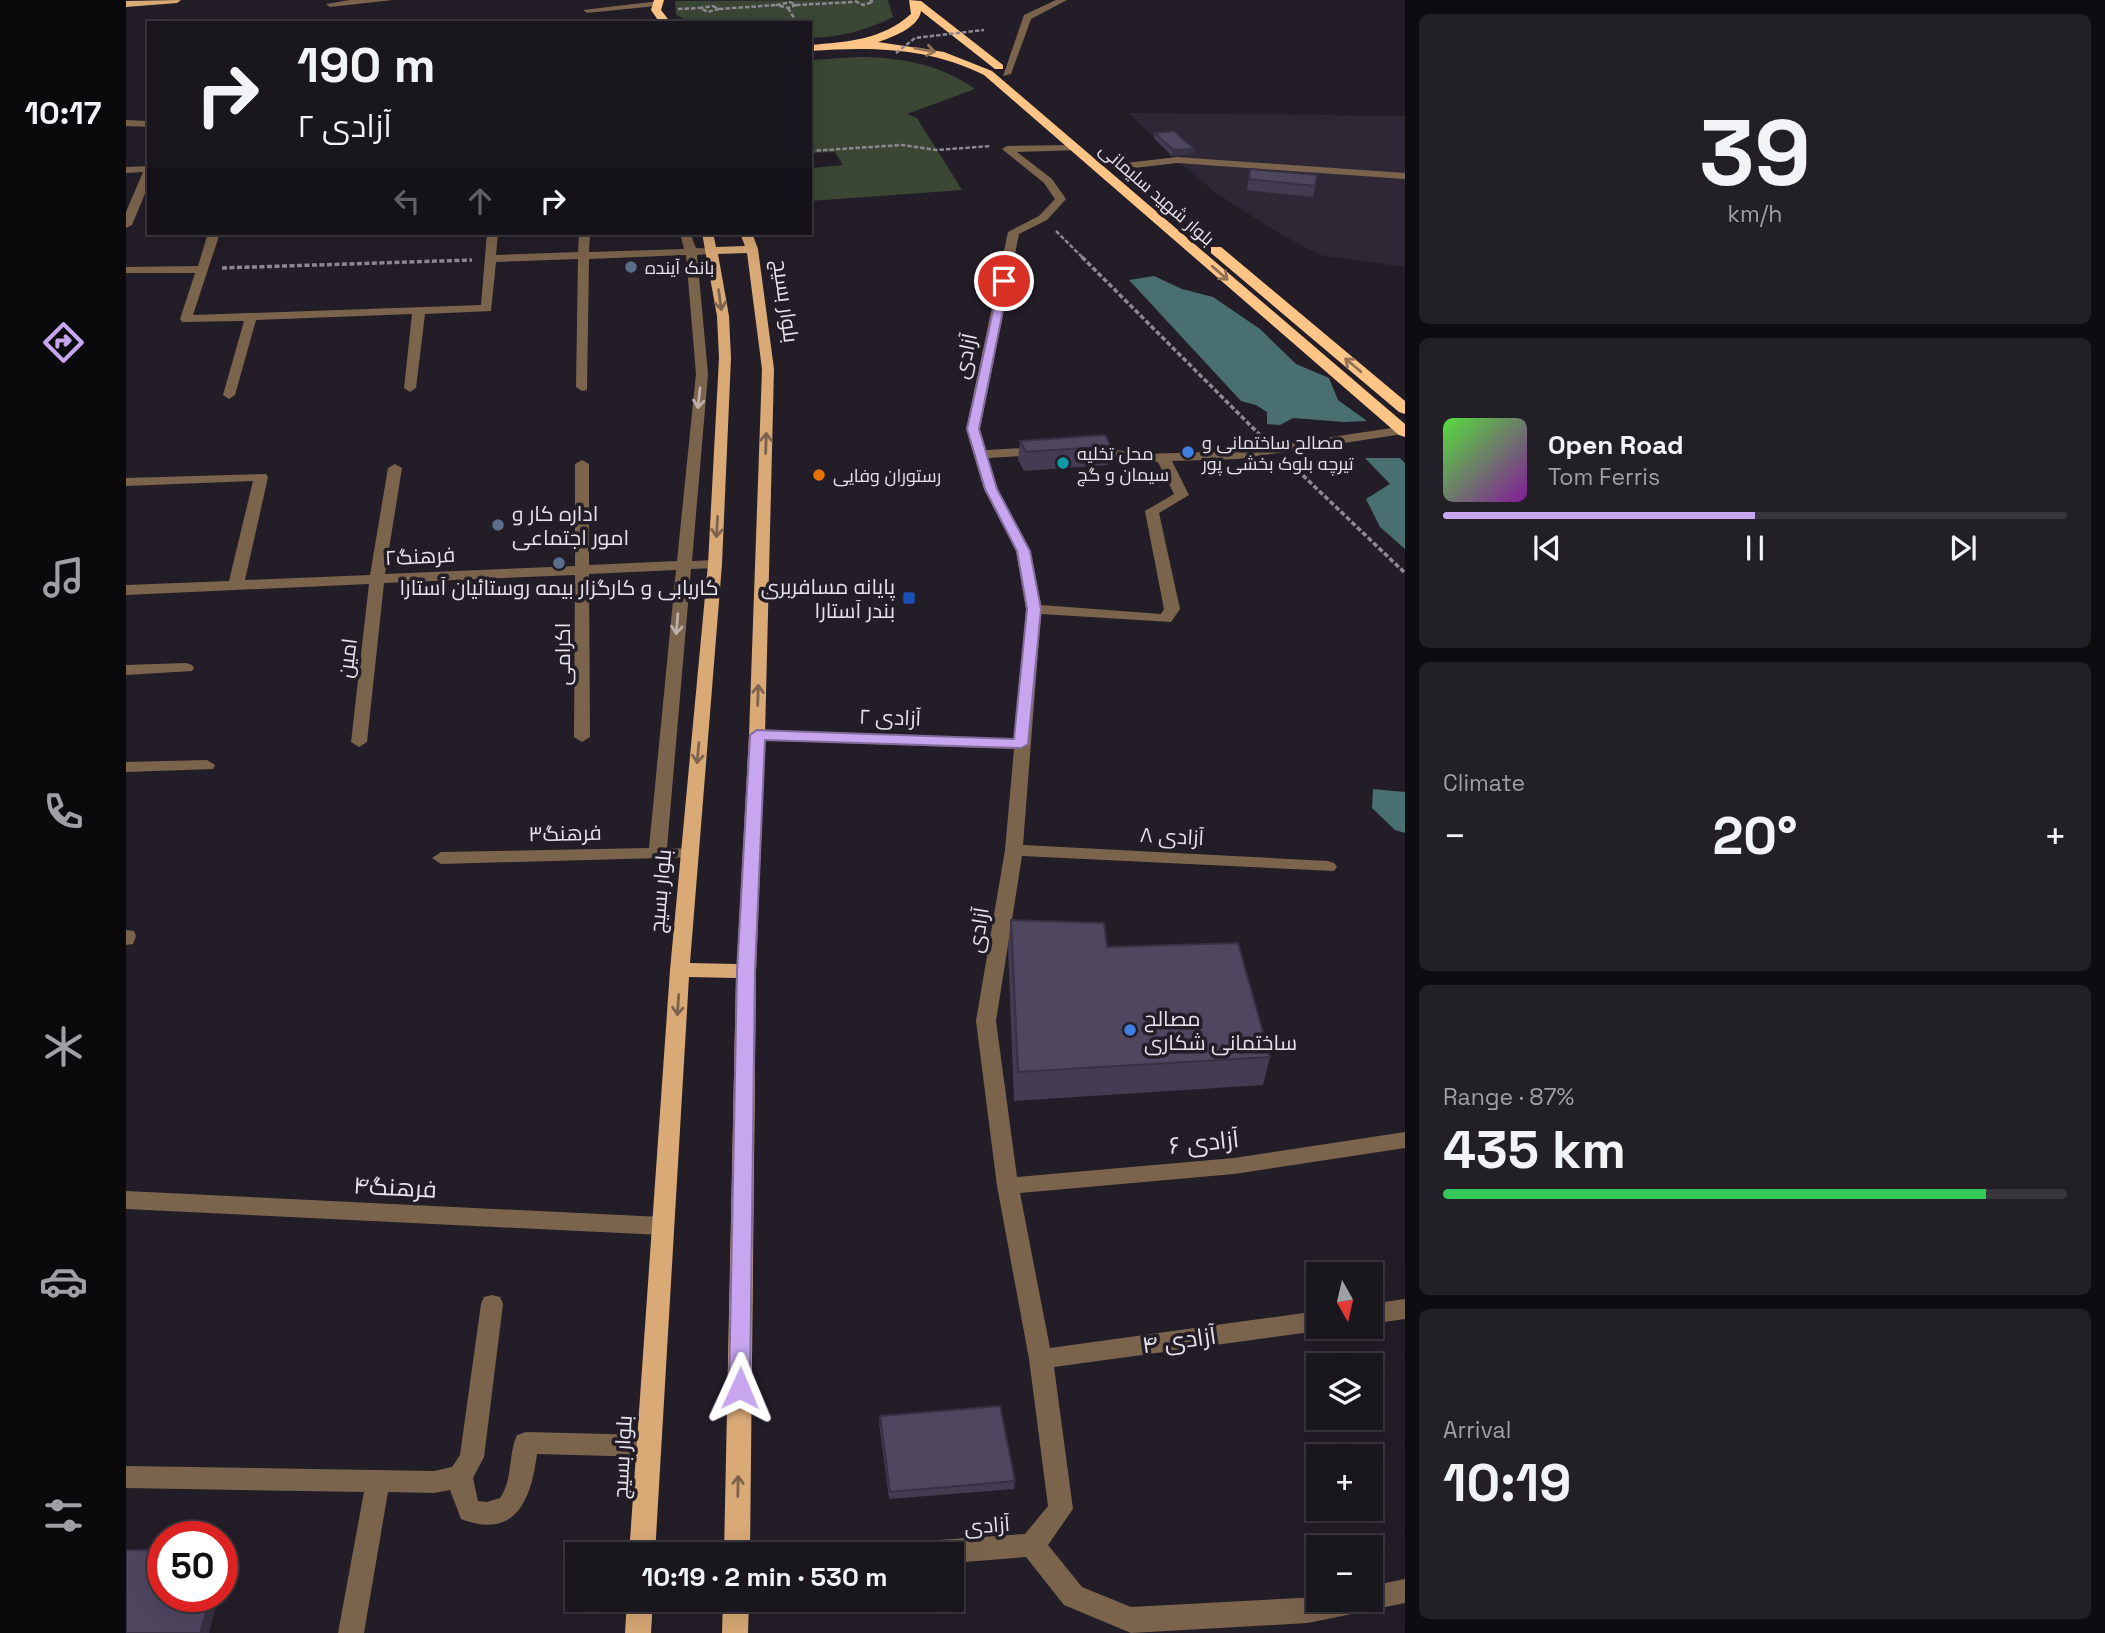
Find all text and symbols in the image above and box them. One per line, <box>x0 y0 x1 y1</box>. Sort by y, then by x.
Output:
text: 190 m <box>297 34 435 96</box>
one-way arrow <box>913 43 936 57</box>
icon: right <box>182 49 273 140</box>
text: 10:17 <box>25 93 101 133</box>
text: 39 <box>1699 95 1811 212</box>
text: آزادی ۲ <box>297 106 392 146</box>
street label: بلوار شهید سلیمانی <box>1095 138 1219 250</box>
icon: left <box>388 182 426 220</box>
icon: ahead <box>461 182 499 220</box>
icon: right <box>534 182 572 220</box>
text: km/h <box>1728 199 1782 229</box>
pin <box>974 251 1034 311</box>
place label: بانک آینده <box>645 256 714 279</box>
street label: بلوار بسیج <box>766 258 805 345</box>
marker: بانک آینده <box>623 259 639 275</box>
icon: arrive <box>985 262 1023 300</box>
one-way arrow <box>1211 265 1229 281</box>
one-way arrow <box>714 288 727 311</box>
icon: directions <box>39 318 88 367</box>
street label: آزادی <box>947 330 983 381</box>
one-way arrow <box>1344 357 1362 373</box>
one-way arrow <box>693 386 706 408</box>
text: Open Road <box>1548 428 1684 462</box>
place label: مصالح ساختمانی و تیرچه بلوک بخشی پور <box>1201 431 1354 476</box>
one-way arrow <box>759 432 772 455</box>
place label: محل تخلیه سیمان و گچ <box>1077 442 1169 487</box>
marker: مصالح ساختمانی و تیرچه بلوک بخشی پور <box>1180 444 1196 460</box>
marker: محل تخلیه سیمان و گچ <box>1055 455 1071 471</box>
text: Tom Ferris <box>1548 462 1660 492</box>
place label: رستوران وفایی <box>833 464 941 487</box>
marker: رستوران وفایی <box>811 467 827 483</box>
place label: اداره کار و امور اجتماعی <box>512 500 629 551</box>
one-way arrow <box>710 515 723 538</box>
marker: اداره کار و امور اجتماعی <box>490 517 506 533</box>
icon: previous <box>1528 529 1566 567</box>
icon: pause <box>1736 529 1774 567</box>
icon: next <box>1944 529 1982 567</box>
street label: فرهنگ۲ <box>384 541 456 571</box>
icon: music <box>39 553 88 602</box>
marker: کاریابی و کارگزار بیمه روستائیان آستارا <box>551 555 567 571</box>
place label: پایانه مسافربری بندر آستارا <box>761 573 895 624</box>
place label: کاریابی و کارگزار بیمه روستائیان آستارا <box>399 574 719 601</box>
marker: پایانه مسافربری بندر آستارا <box>901 590 917 606</box>
one-way arrow <box>670 612 683 635</box>
street label: اکرامی <box>549 623 576 685</box>
street label: امین <box>331 637 363 679</box>
one-way arrow <box>752 684 765 707</box>
street label: آزادی ۲ <box>858 702 922 732</box>
one-way arrow <box>691 742 704 764</box>
text: Climate <box>1443 768 1525 798</box>
icon: phone <box>39 787 88 836</box>
text: 20° <box>1712 803 1798 869</box>
text: − <box>1443 812 1467 860</box>
text: + <box>2043 812 2067 860</box>
street label: فرهنگ۳ <box>528 819 602 847</box>
street label: آزادی ۸ <box>1139 821 1205 851</box>
street label: بلوار بسیج <box>643 848 678 934</box>
street label: آزادی <box>961 905 995 955</box>
one-way arrow <box>671 993 684 1015</box>
place label: مصالح ساختمانی شکاری <box>1144 1005 1297 1056</box>
icon: climate <box>39 1022 88 1071</box>
marker: مصالح ساختمانی شکاری <box>1122 1022 1138 1038</box>
text: Range · 87% <box>1443 1082 1574 1112</box>
text: 435 km <box>1443 1117 1626 1183</box>
street label: آزادی ۶ <box>1168 1123 1241 1161</box>
street label: فرهنگ۴ <box>353 1169 437 1205</box>
icon: car <box>39 1257 88 1306</box>
north arrow <box>1306 1262 1382 1339</box>
map controls <box>1306 1262 1383 1612</box>
street label: آزادی ۴ <box>1140 1319 1219 1361</box>
position arrow <box>703 1351 777 1425</box>
button: layers <box>1306 1353 1383 1430</box>
street label: بلوار بسیج <box>606 1414 639 1500</box>
text: Arrival <box>1443 1415 1511 1445</box>
button: + <box>1306 1444 1383 1521</box>
text: 10:19 <box>1443 1450 1571 1516</box>
one-way arrow <box>731 1475 745 1498</box>
icon: filters <box>39 1491 88 1540</box>
street label: آزادی <box>963 1510 1011 1540</box>
speed limit sign: 50 <box>147 1521 238 1612</box>
button: − <box>1306 1535 1383 1612</box>
text: 10:19 · 2 min · 530 m <box>641 1560 888 1594</box>

